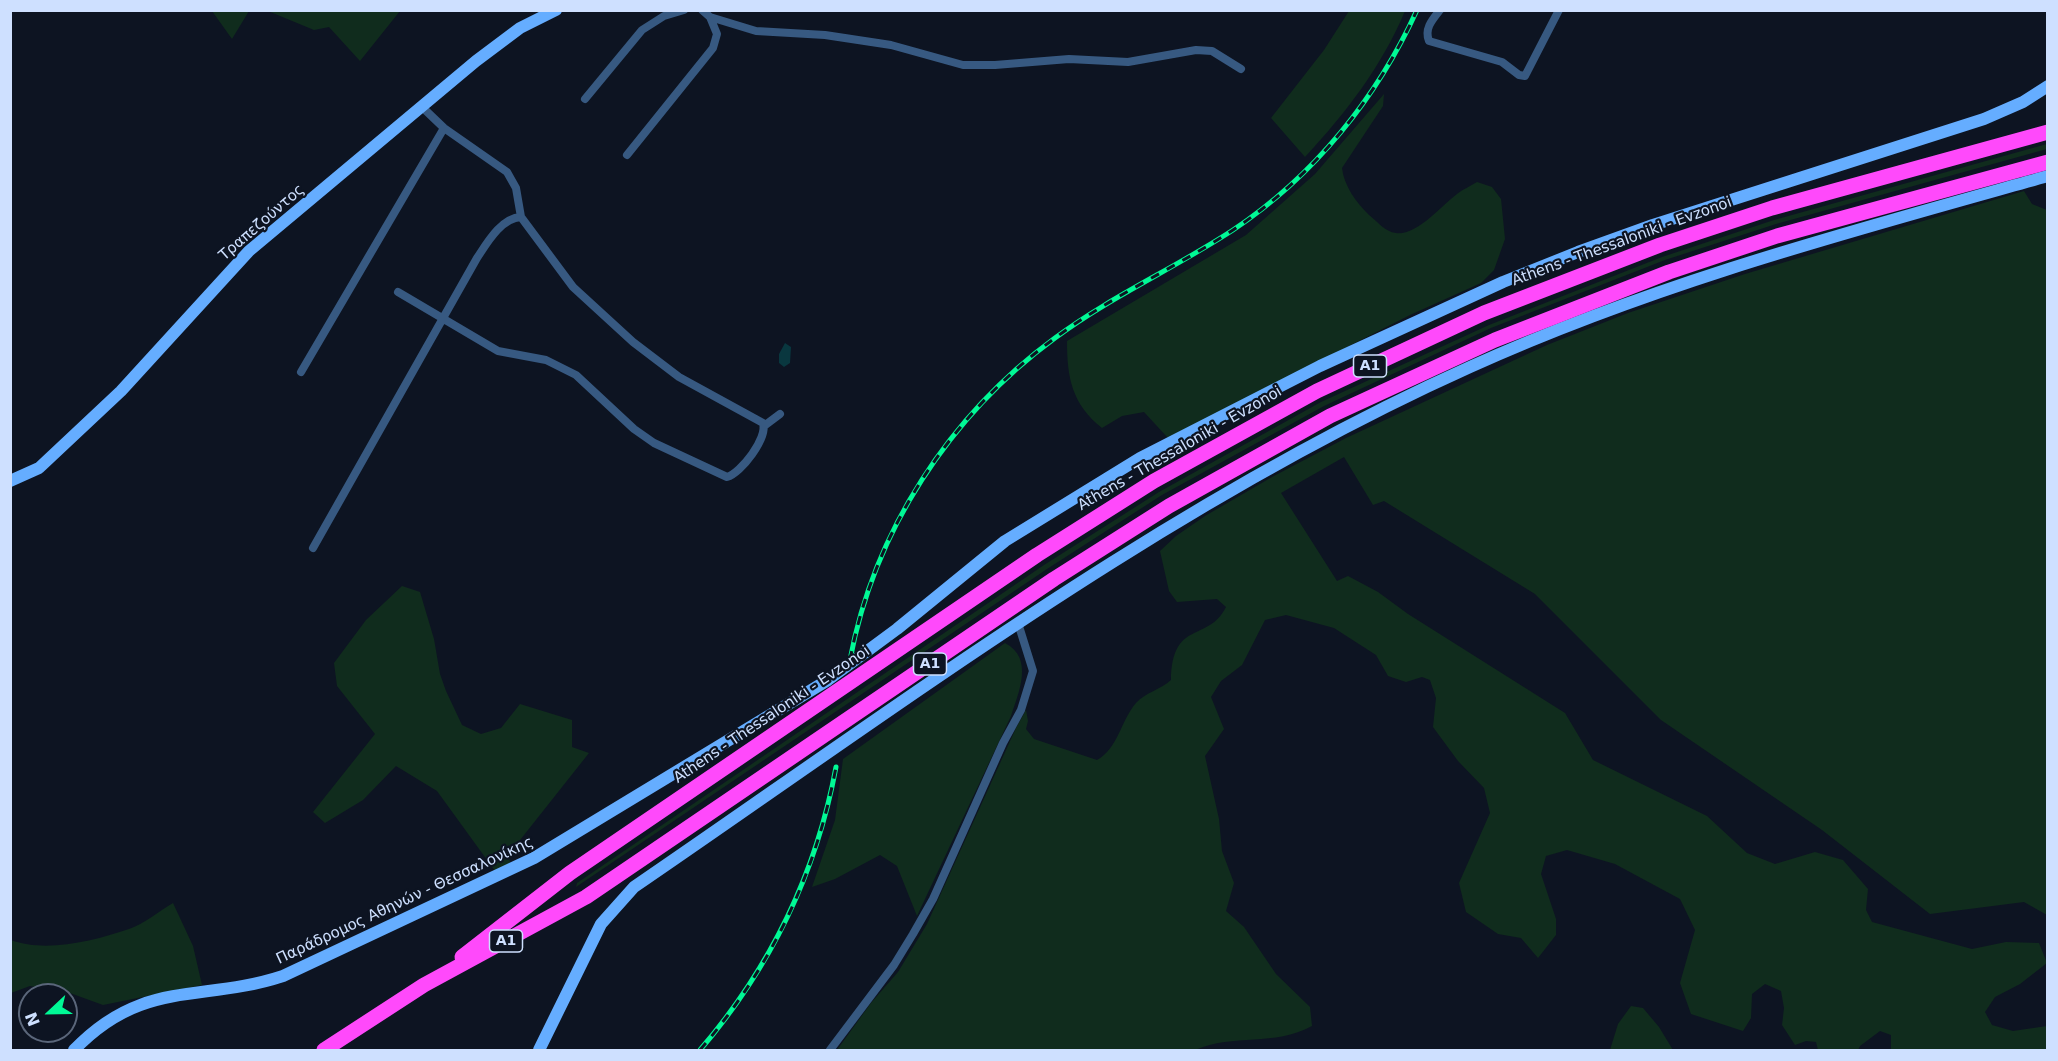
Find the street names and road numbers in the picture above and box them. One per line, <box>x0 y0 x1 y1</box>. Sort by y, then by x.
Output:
street label: Τραπεζούντος <box>216 181 308 265</box>
street label: Athens - Thessaloniki - Evzonoi <box>1510 194 1734 290</box>
road number: Α1 <box>1354 355 1386 377</box>
street label: Athens - Thessaloniki - Evzonoi <box>1075 383 1285 515</box>
street label: Athens - Thessaloniki - Evzonoi <box>671 642 873 788</box>
road number: Α1 <box>914 653 946 675</box>
street label: Παράδρομος Αθηνών - Θεσσαλονίκης <box>274 833 536 969</box>
road number: Α1 <box>490 930 522 952</box>

